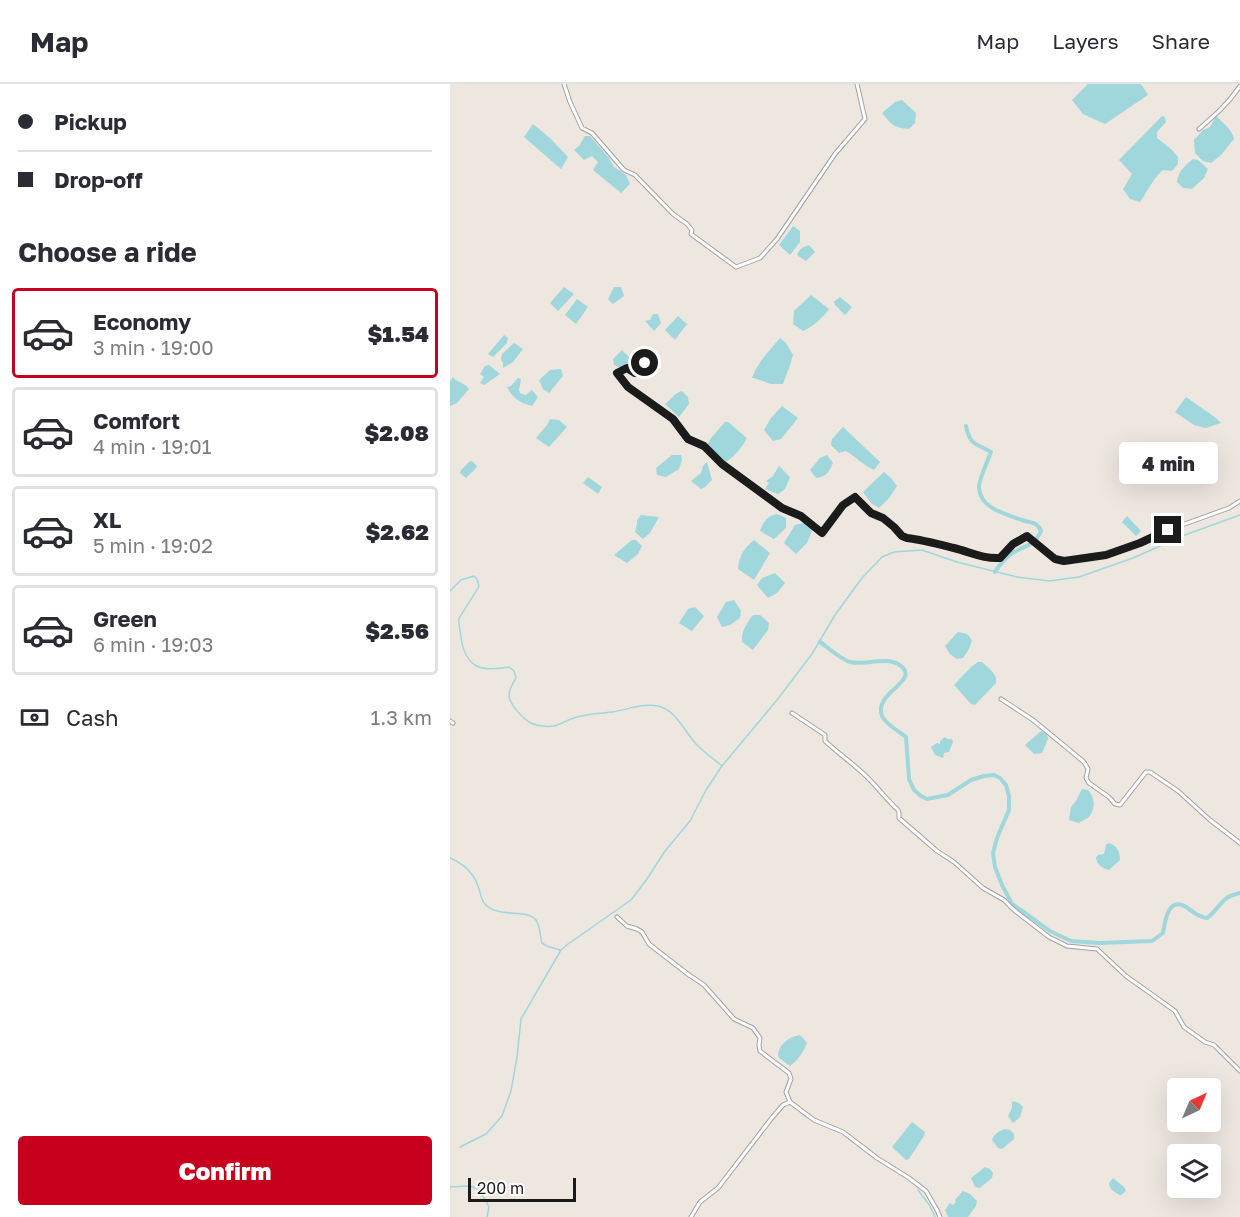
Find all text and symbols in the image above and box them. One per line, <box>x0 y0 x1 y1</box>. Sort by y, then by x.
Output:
text: Map <box>30 25 88 58</box>
text: Map <box>976 28 1019 54</box>
text: Layers <box>1052 28 1119 54</box>
text: Share <box>1152 28 1210 54</box>
text: Pickup <box>54 108 127 135</box>
text: Drop-off <box>54 166 143 193</box>
text: Choose a ride <box>18 236 197 268</box>
icon: car <box>21 306 75 360</box>
text: Economy <box>93 308 191 335</box>
text: $1.54 <box>368 320 429 347</box>
text: 3 min · 19:00 <box>93 335 214 359</box>
route start <box>631 349 658 376</box>
icon: car <box>21 405 75 459</box>
text: Comfort <box>93 407 180 434</box>
text: $2.08 <box>364 419 429 446</box>
text: 4 min · 19:01 <box>93 434 211 458</box>
callout: 4 min <box>1118 443 1218 485</box>
text: 4 min <box>1142 451 1195 475</box>
icon: car <box>21 504 75 558</box>
text: XL <box>93 506 121 533</box>
route end <box>1154 516 1181 543</box>
text: $2.62 <box>365 518 429 545</box>
text: 5 min · 19:02 <box>93 533 213 557</box>
icon: car <box>21 603 75 657</box>
text: Green <box>93 605 157 632</box>
text: $2.56 <box>365 617 429 644</box>
text: 6 min · 19:03 <box>93 632 213 656</box>
icon: cash <box>18 701 51 734</box>
text: Cash <box>66 704 119 731</box>
text: 1.3 km <box>371 705 432 729</box>
north arrow <box>1167 1078 1221 1132</box>
map controls <box>1167 1078 1221 1198</box>
button: Confirm <box>18 1136 432 1205</box>
button: layers <box>1167 1144 1221 1198</box>
scale bar <box>468 1175 576 1202</box>
text: 200 m <box>477 1178 524 1198</box>

